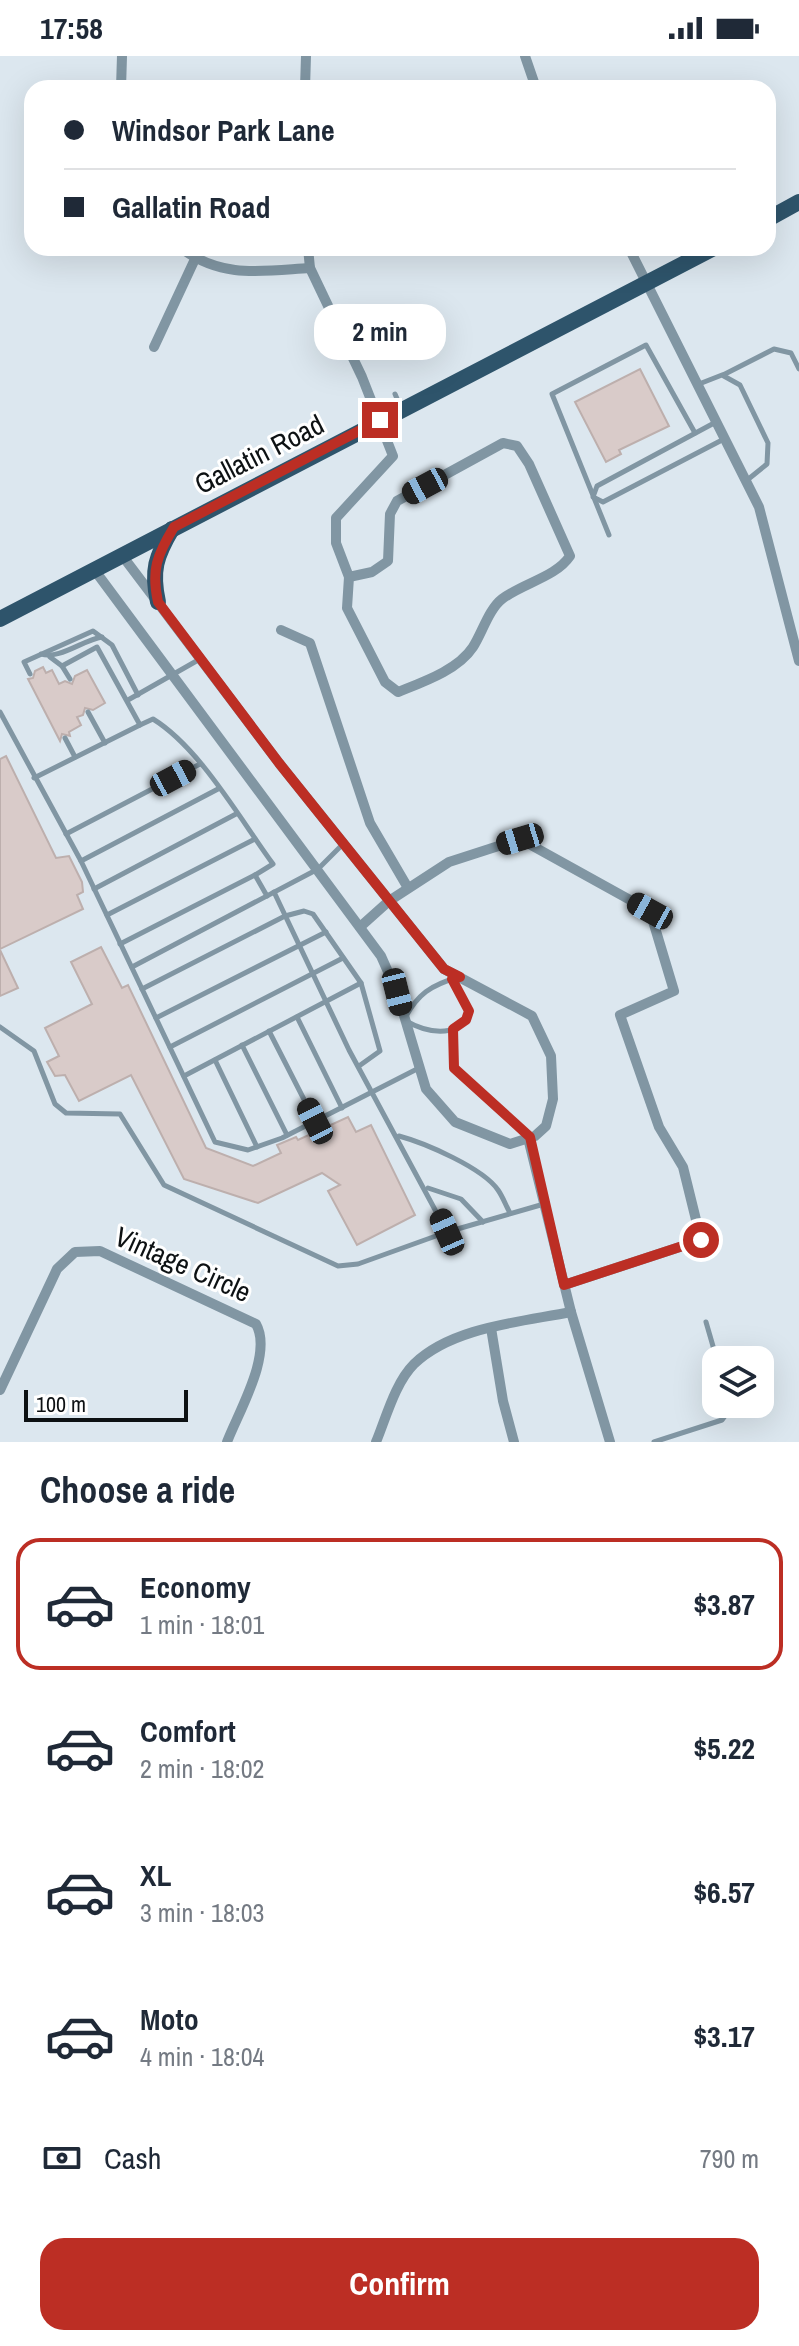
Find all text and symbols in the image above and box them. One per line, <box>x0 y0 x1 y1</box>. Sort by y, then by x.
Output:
text: 17:58 <box>40 8 103 48</box>
text: Windsor Park Lane <box>112 110 335 150</box>
text: Gallatin Road <box>112 187 271 227</box>
callout: 2 min <box>314 304 446 360</box>
text: 2 min <box>352 314 408 349</box>
route end <box>362 402 398 438</box>
street label: Gallatin Road <box>188 405 330 503</box>
car <box>398 464 452 508</box>
car <box>146 756 200 800</box>
car <box>494 821 546 857</box>
car <box>623 889 677 933</box>
car <box>380 966 414 1018</box>
car <box>293 1094 337 1148</box>
car <box>426 1205 468 1259</box>
street label: Vintage Circle <box>109 1217 257 1311</box>
route start <box>683 1222 719 1258</box>
map controls <box>702 1346 774 1418</box>
button: layers <box>702 1346 774 1418</box>
scale bar <box>24 1386 188 1422</box>
text: 100 m <box>36 1389 86 1419</box>
text: Choose a ride <box>40 1466 235 1514</box>
text: Economy <box>140 1567 251 1607</box>
icon: car <box>44 1568 116 1640</box>
text: $3.87 <box>693 1584 755 1624</box>
text: 1 min · 18:01 <box>140 1607 264 1642</box>
text: Comfort <box>140 1711 236 1751</box>
icon: car <box>44 1712 116 1784</box>
text: $5.22 <box>693 1728 755 1768</box>
text: 2 min · 18:02 <box>140 1751 264 1786</box>
text: XL <box>140 1855 171 1895</box>
icon: car <box>44 1856 116 1928</box>
text: $6.57 <box>693 1872 755 1912</box>
text: 3 min · 18:03 <box>140 1895 264 1930</box>
text: Moto <box>140 1999 199 2039</box>
icon: car <box>44 2000 116 2072</box>
text: $3.17 <box>693 2016 755 2056</box>
text: 4 min · 18:04 <box>140 2039 264 2074</box>
icon: cash <box>40 2136 84 2180</box>
text: Cash <box>104 2138 161 2178</box>
text: 790 m <box>700 2141 759 2176</box>
button: Confirm <box>40 2238 759 2330</box>

